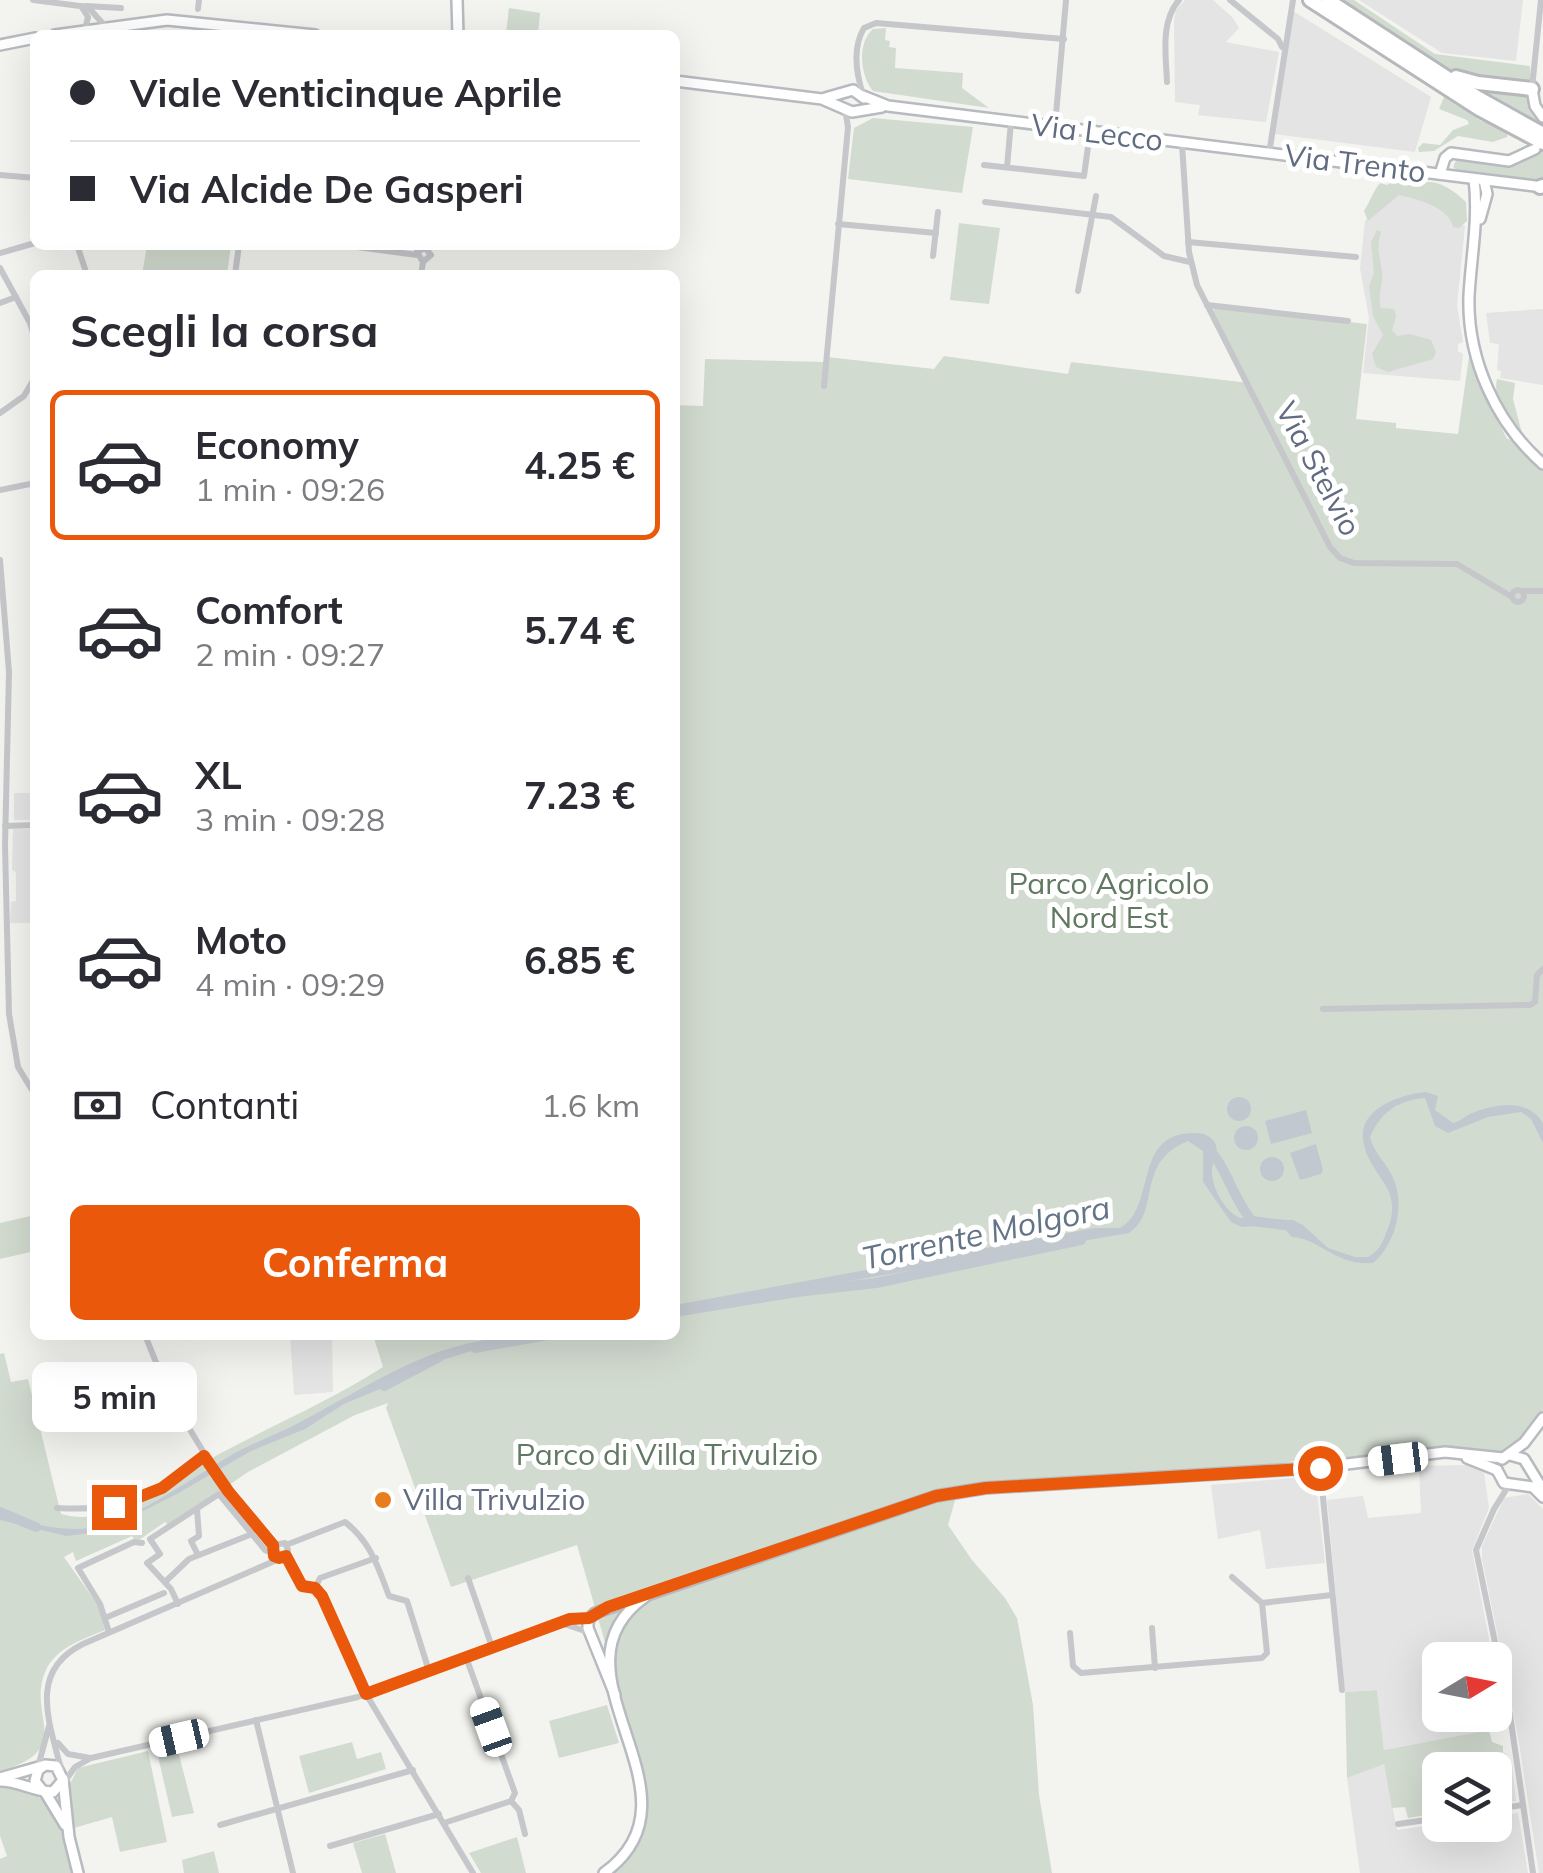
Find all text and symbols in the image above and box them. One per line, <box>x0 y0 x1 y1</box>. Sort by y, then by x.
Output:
text: Viale Venticinque Aprile <box>130 69 562 117</box>
street label: Via Lecco <box>1029 105 1165 159</box>
street label: Via Trento <box>1282 136 1428 191</box>
text: Via Alcide De Gasperi <box>130 165 524 213</box>
text: Scegli la corsa <box>70 302 378 358</box>
street label: Via Stelvio <box>1268 395 1370 542</box>
icon: car <box>75 420 165 510</box>
text: Economy <box>195 421 359 469</box>
text: 4.25 € <box>524 441 635 489</box>
text: 1 min · 09:26 <box>195 469 385 509</box>
icon: car <box>75 585 165 675</box>
text: Comfort <box>195 586 343 634</box>
text: 5.74 € <box>524 606 635 654</box>
text: 2 min · 09:27 <box>195 634 385 674</box>
icon: car <box>75 750 165 840</box>
text: XL <box>195 751 242 799</box>
text: 7.23 € <box>524 771 635 819</box>
text: 3 min · 09:28 <box>195 799 385 839</box>
park label: Parco Agricolo Nord Est <box>1009 864 1210 936</box>
icon: car <box>75 915 165 1005</box>
text: Moto <box>195 916 287 964</box>
text: 6.85 € <box>524 936 635 984</box>
text: 4 min · 09:29 <box>195 964 385 1004</box>
icon: cash <box>70 1078 125 1133</box>
text: Contanti <box>150 1081 299 1129</box>
text: 1.6 km <box>541 1085 640 1125</box>
water label: Torrente Molgora <box>858 1186 1114 1278</box>
button: Conferma <box>70 1205 640 1320</box>
callout: 5 min <box>32 1362 196 1432</box>
text: 5 min <box>72 1377 157 1417</box>
park label: Parco di Villa Trivulzio <box>516 1435 818 1473</box>
car <box>1366 1440 1430 1478</box>
route start <box>1298 1446 1343 1491</box>
place label: Villa Trivulzio <box>403 1480 585 1518</box>
route end <box>92 1485 137 1530</box>
marker: Villa Trivulzio <box>372 1489 394 1511</box>
north arrow <box>1422 1642 1512 1732</box>
map controls <box>1422 1642 1512 1842</box>
car <box>467 1694 515 1760</box>
car <box>146 1717 212 1759</box>
button: layers <box>1422 1752 1512 1842</box>

